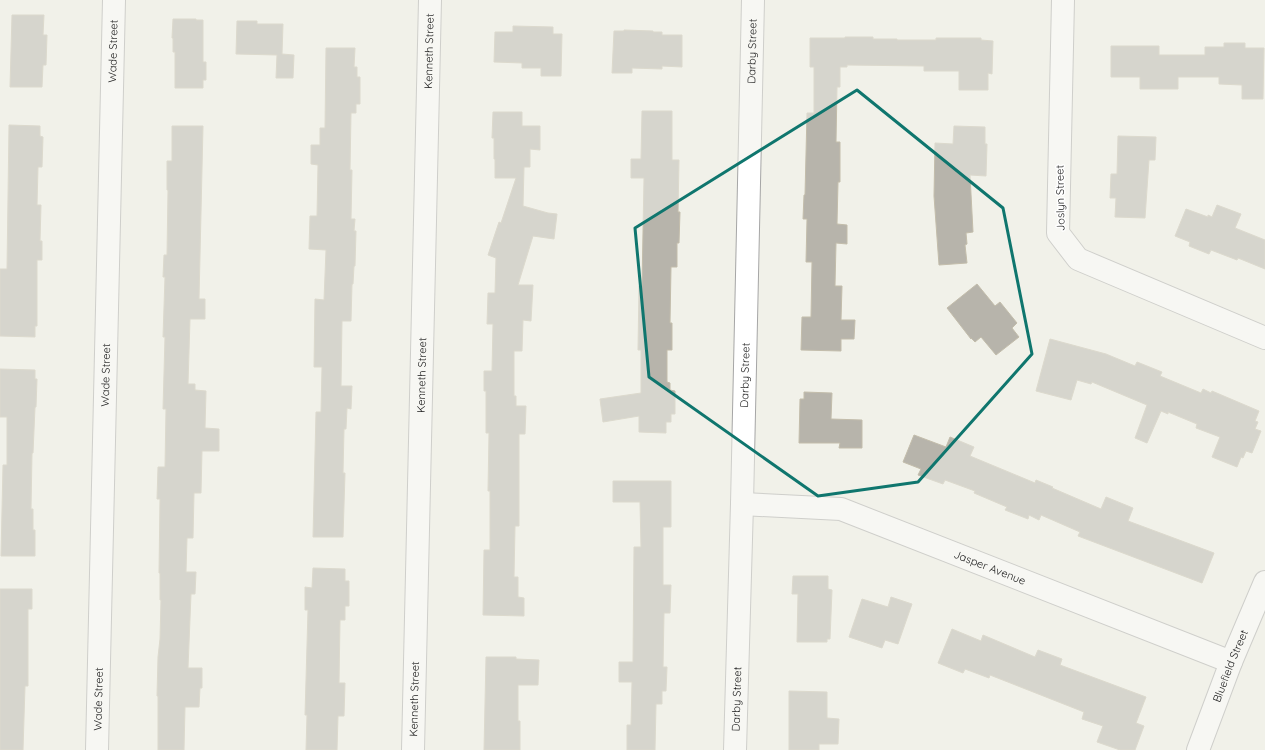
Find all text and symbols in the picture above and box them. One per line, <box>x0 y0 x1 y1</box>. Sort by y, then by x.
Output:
street label: Kenneth Street <box>421 13 437 89</box>
street label: Darby Street <box>744 18 760 84</box>
street label: Wade Street <box>105 19 121 83</box>
street label: Joslyn Street <box>1052 165 1068 231</box>
street label: Kenneth Street <box>414 337 429 413</box>
street label: Darby Street <box>737 342 753 408</box>
street label: Wade Street <box>98 343 113 407</box>
street label: Jasper Avenue <box>952 547 1028 588</box>
street label: Bluefield Street <box>1210 627 1251 704</box>
street label: Kenneth Street <box>406 661 422 737</box>
street label: Darby Street <box>729 666 744 732</box>
street label: Wade Street <box>90 667 106 731</box>

